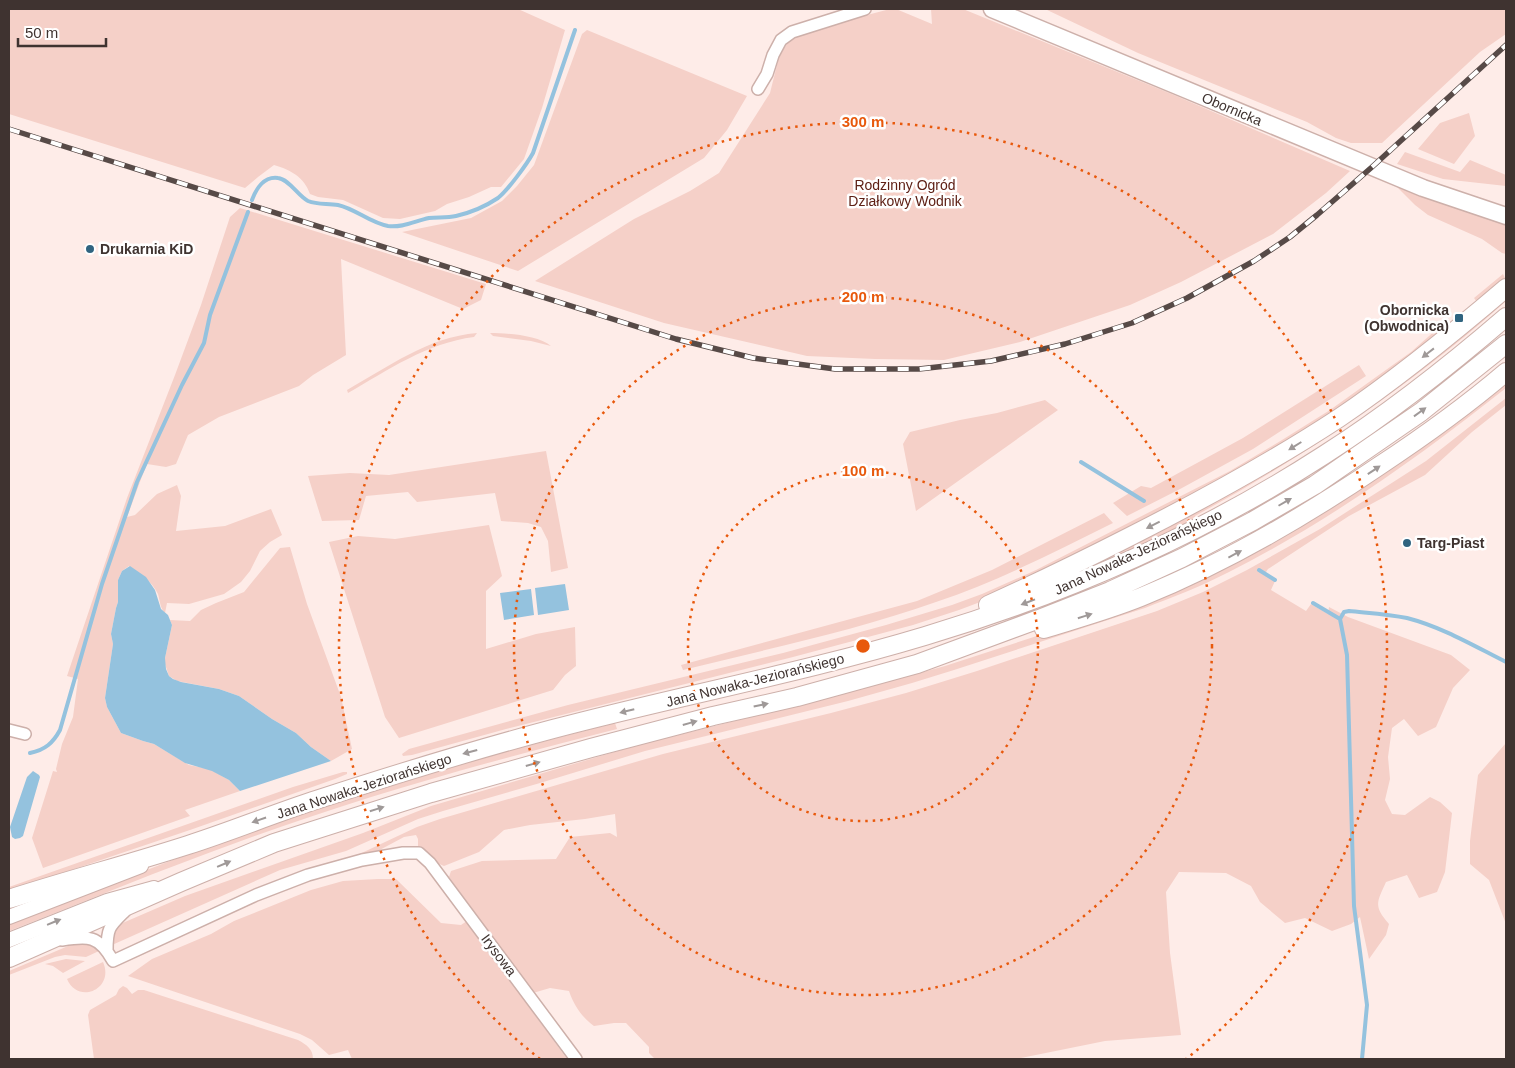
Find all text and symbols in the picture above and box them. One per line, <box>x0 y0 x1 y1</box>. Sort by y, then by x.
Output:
scale bar <box>18 15 105 47</box>
text: 50 m <box>25 24 58 41</box>
street label: Obornicka <box>1200 89 1265 129</box>
text: 300 m <box>842 113 884 130</box>
park label: Rodzinny Ogród Działkowy Wodnik <box>848 177 963 209</box>
place label: Drukarnia KiD <box>100 241 193 257</box>
marker: Drukarnia KiD <box>84 243 96 255</box>
text: 200 m <box>842 288 884 305</box>
place label: Obornicka (Obwodnica) <box>1364 302 1449 334</box>
marker: Obornicka (Obwodnica) <box>1453 312 1465 324</box>
one-way arrow <box>1422 347 1435 358</box>
one-way arrow <box>1413 407 1426 418</box>
one-way arrow <box>1288 441 1301 450</box>
text: 100 m <box>842 462 884 479</box>
one-way arrow <box>1367 465 1381 475</box>
one-way arrow <box>1278 498 1291 507</box>
street label: Jana Nowaka-Jeziorańskiego <box>1052 506 1224 598</box>
one-way arrow <box>1146 521 1160 529</box>
place label: Targ-Piast <box>1417 535 1485 551</box>
marker: Targ-Piast <box>1401 537 1413 549</box>
one-way arrow <box>1228 550 1242 558</box>
one-way arrow <box>1021 598 1035 606</box>
one-way arrow <box>1078 611 1093 619</box>
centre of rings <box>854 637 872 655</box>
street label: Jana Nowaka-Jeziorańskiego <box>664 650 846 710</box>
one-way arrow <box>753 701 768 709</box>
one-way arrow <box>620 707 635 715</box>
one-way arrow <box>682 718 697 726</box>
one-way arrow <box>463 748 478 756</box>
street label: Jana Nowaka-Jeziorańskiego <box>275 750 454 822</box>
one-way arrow <box>526 760 541 768</box>
one-way arrow <box>370 805 385 813</box>
one-way arrow <box>252 817 267 824</box>
one-way arrow <box>217 859 231 867</box>
one-way arrow <box>47 918 62 926</box>
street label: Irysowa <box>478 931 520 979</box>

